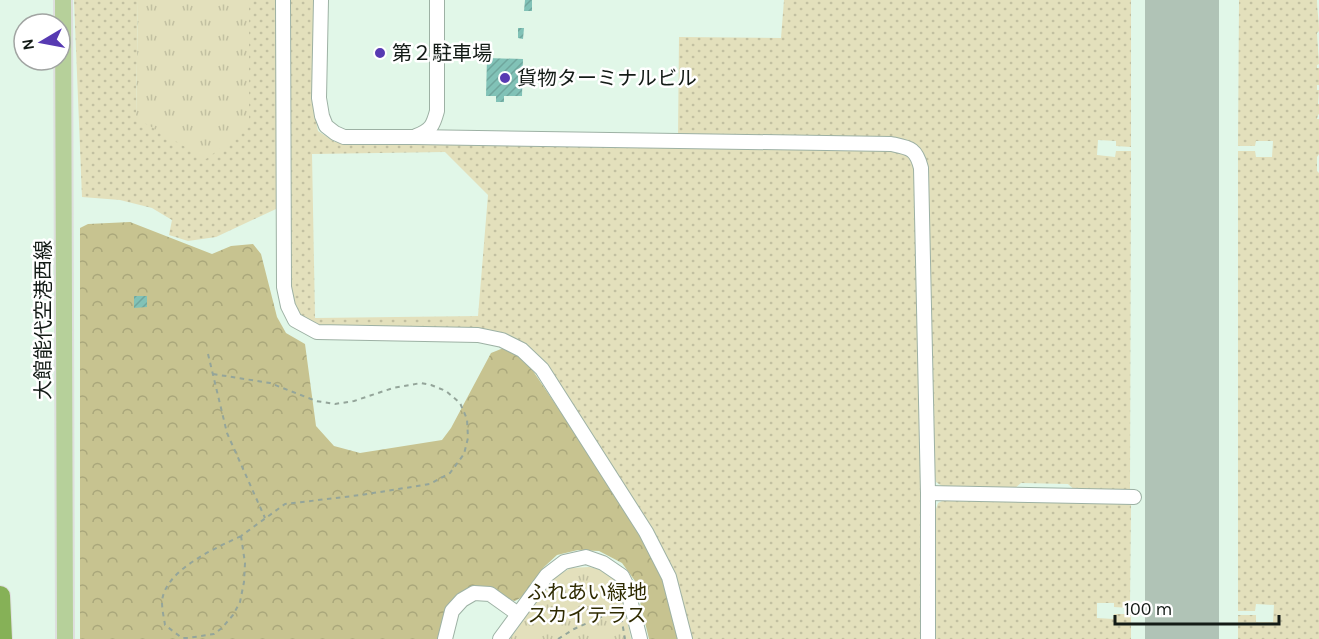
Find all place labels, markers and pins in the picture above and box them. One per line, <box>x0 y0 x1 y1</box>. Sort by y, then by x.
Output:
place label: 第２駐車場 <box>392 42 492 65</box>
marker: 第２駐車場 <box>373 46 387 60</box>
place label: 貨物ターミナルビル <box>517 67 697 90</box>
marker: 貨物ターミナルビル <box>498 71 512 85</box>

